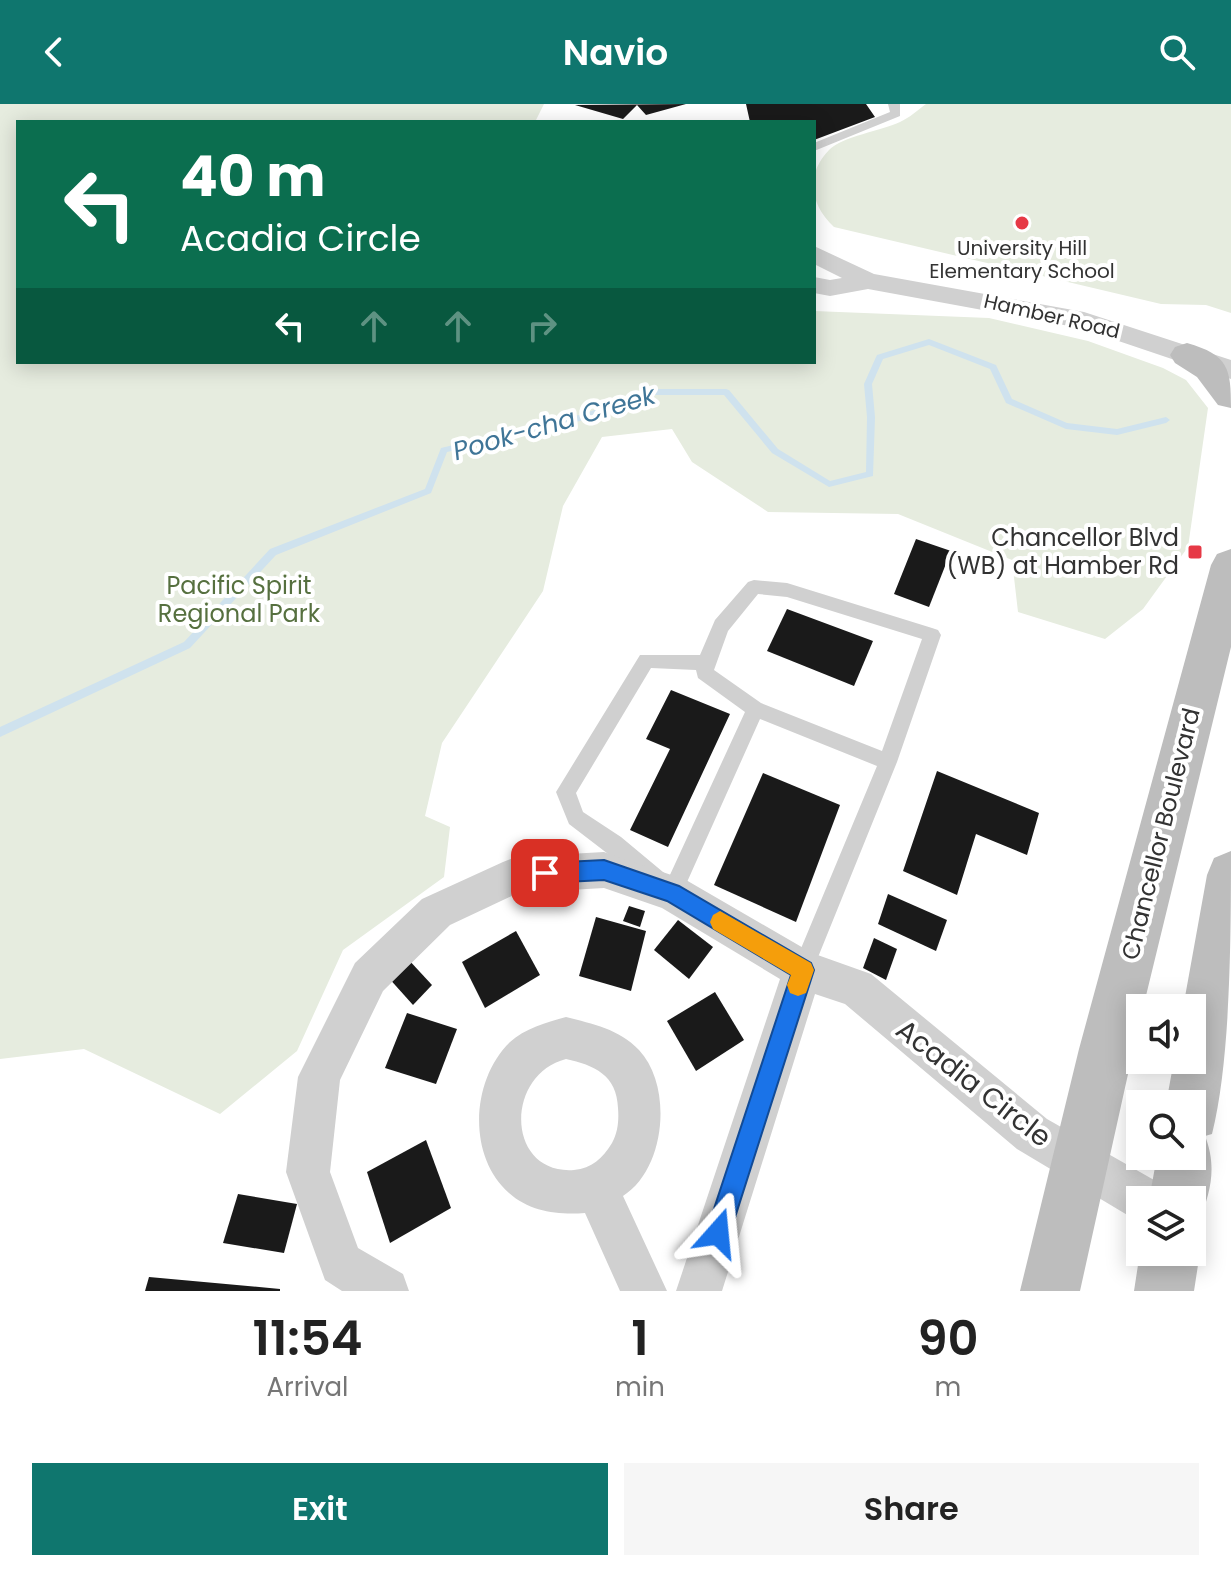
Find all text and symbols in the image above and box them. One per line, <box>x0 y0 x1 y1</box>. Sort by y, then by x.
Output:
text: Navio <box>563 27 668 78</box>
icon: back <box>32 30 76 74</box>
icon: search <box>1155 30 1199 74</box>
text: 40 m <box>180 137 326 216</box>
icon: left <box>48 152 152 256</box>
text: Acadia Circle <box>180 213 421 264</box>
marker: University Hill Elementary School <box>1013 214 1031 232</box>
place label: University Hill Elementary School <box>929 234 1115 285</box>
street label: Hamber Road <box>981 287 1123 345</box>
icon: left <box>268 304 312 348</box>
icon: ahead <box>352 304 396 348</box>
icon: ahead <box>436 304 480 348</box>
icon: right <box>520 304 564 348</box>
water label: Pook-cha Creek <box>448 376 661 469</box>
place label: Chancellor Blvd (WB) at Hamber Rd <box>946 521 1179 582</box>
marker: Chancellor Blvd (WB) at Hamber Rd <box>1186 543 1204 561</box>
park label: Pacific Spirit Regional Park <box>158 569 321 630</box>
street label: Chancellor Boulevard <box>1113 704 1208 963</box>
pin <box>511 839 579 907</box>
icon: arrive <box>523 851 567 895</box>
map controls <box>1126 994 1206 1266</box>
button: sound <box>1126 994 1206 1074</box>
street label: Acadia Circle <box>888 1010 1059 1156</box>
button: search <box>1126 1090 1206 1170</box>
button: layers <box>1126 1186 1206 1266</box>
position arrow <box>676 1191 760 1275</box>
text: 11:54 <box>253 1305 363 1372</box>
text: 1 <box>631 1305 649 1372</box>
text: 90 <box>917 1305 978 1372</box>
text: Arrival <box>267 1369 348 1405</box>
text: min <box>615 1369 665 1405</box>
text: m <box>935 1369 961 1405</box>
button: Exit <box>32 1463 608 1555</box>
button: Share <box>624 1463 1199 1555</box>

